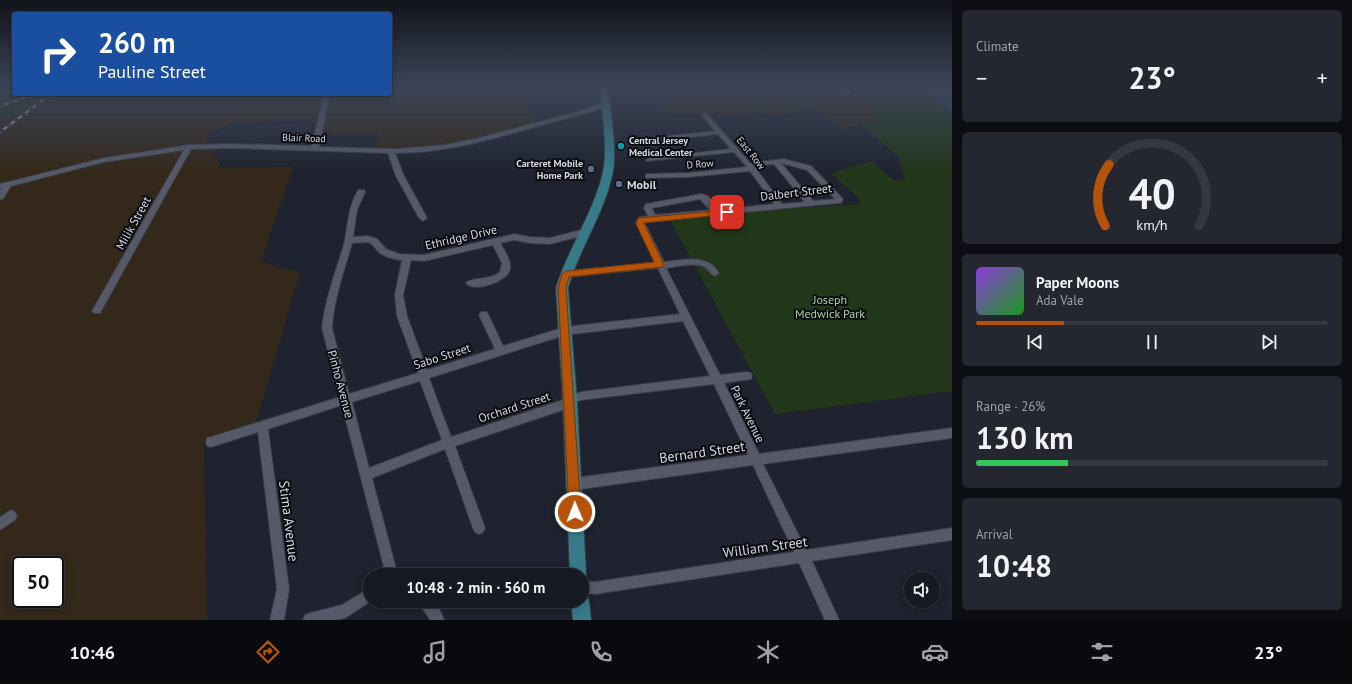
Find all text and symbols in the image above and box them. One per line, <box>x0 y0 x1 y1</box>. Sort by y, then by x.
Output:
text: 260 m <box>98 24 175 61</box>
icon: right <box>32 28 84 80</box>
text: Climate <box>976 38 1019 55</box>
text: 23° <box>1128 58 1176 97</box>
text: Pauline Street <box>98 60 206 83</box>
text: − <box>976 64 987 92</box>
text: + <box>1317 64 1328 92</box>
street label: Blair Road <box>282 131 326 145</box>
place label: Central Jersey Medical Center <box>629 134 693 159</box>
street label: East Row <box>734 134 769 173</box>
marker: Central Jersey Medical Center <box>616 141 626 151</box>
place label: Carteret Mobile Home Park <box>516 157 583 182</box>
street label: D Row <box>686 157 715 171</box>
marker: Carteret Mobile Home Park <box>586 164 596 174</box>
text: 40 <box>1128 167 1176 220</box>
place label: Mobil <box>627 177 657 192</box>
marker: Mobil <box>614 179 624 189</box>
street label: Dalbert Street <box>759 180 833 204</box>
street label: Milik Street <box>112 194 154 252</box>
pin <box>710 195 744 229</box>
icon: arrive <box>716 201 738 223</box>
text: km/h <box>1136 215 1168 234</box>
street label: Ethridge Drive <box>424 221 498 253</box>
text: Paper Moons <box>1036 273 1119 292</box>
park label: Joseph Medwick Park <box>795 292 865 321</box>
text: Ada Vale <box>1036 292 1084 309</box>
icon: previous <box>1024 331 1046 353</box>
icon: pause <box>1141 331 1163 353</box>
icon: next <box>1258 331 1280 353</box>
street label: Sabo Street <box>412 340 472 372</box>
street label: Pinho Avenue <box>325 348 357 420</box>
street label: Park Avenue <box>728 383 768 445</box>
street label: Orchard Street <box>476 388 552 426</box>
text: Range · 26% <box>976 398 1045 415</box>
text: 130 km <box>976 418 1074 457</box>
street label: Bernard Street <box>658 437 746 467</box>
street label: Stima Avenue <box>275 480 303 562</box>
position arrow <box>554 491 596 533</box>
text: Arrival <box>976 526 1012 543</box>
street label: William Street <box>722 532 809 562</box>
text: 10:48 <box>976 546 1052 585</box>
speed limit sign: 50 <box>12 556 64 608</box>
map controls <box>904 572 940 608</box>
button: sound <box>904 572 940 608</box>
text: 10:48 · 2 min · 560 m <box>407 578 545 597</box>
icon: directions <box>254 638 282 666</box>
icon: music <box>421 638 449 666</box>
icon: phone <box>587 638 615 666</box>
icon: climate <box>754 638 782 666</box>
icon: car <box>921 638 949 666</box>
icon: filters <box>1088 638 1116 666</box>
text: 10:46 <box>69 641 115 664</box>
text: 23° <box>1254 641 1283 664</box>

